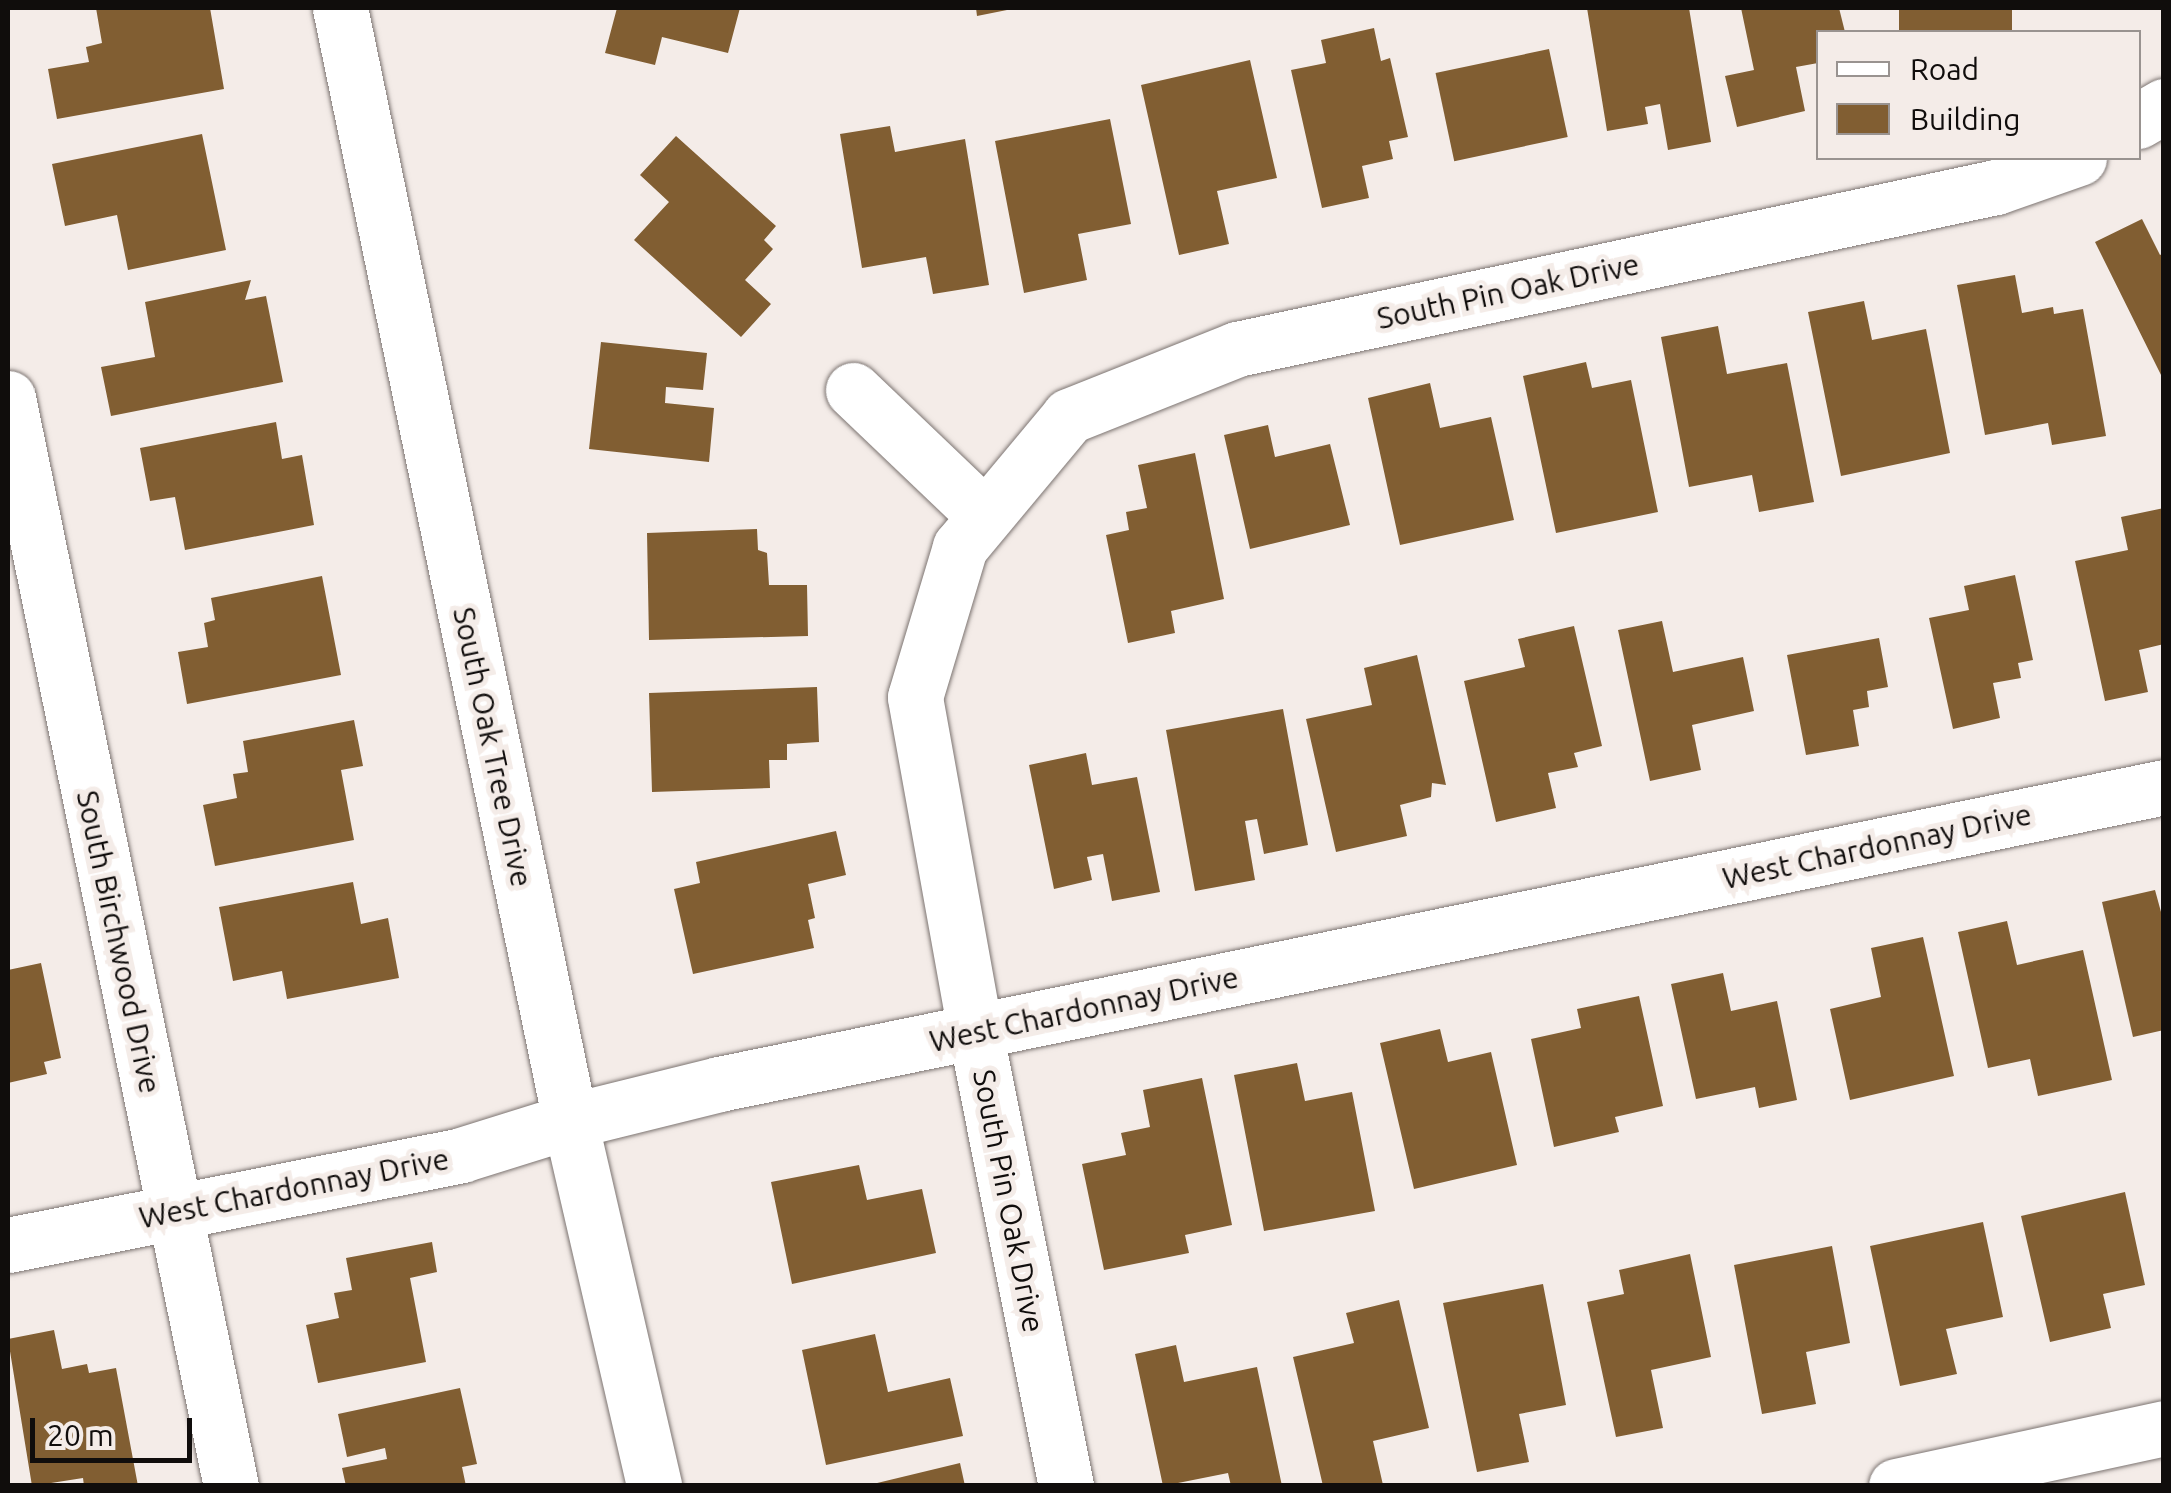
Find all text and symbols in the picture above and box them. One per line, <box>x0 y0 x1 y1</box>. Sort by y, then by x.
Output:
legend <box>1816 30 2141 160</box>
text: Road <box>1910 52 1979 86</box>
text: Building <box>1910 102 2021 136</box>
street label: South Pin Oak Drive <box>1374 246 1642 336</box>
street label: South Oak Tree Drive <box>446 604 540 890</box>
street label: South Birchwood Drive <box>69 787 169 1097</box>
street label: West Chardonnay Drive <box>1719 796 2035 896</box>
street label: West Chardonnay Drive <box>926 959 1242 1059</box>
street label: South Pin Oak Drive <box>966 1066 1052 1336</box>
street label: West Chardonnay Drive <box>136 1140 452 1236</box>
scale bar <box>35 1398 198 1460</box>
text: 20 m <box>47 1418 114 1452</box>

